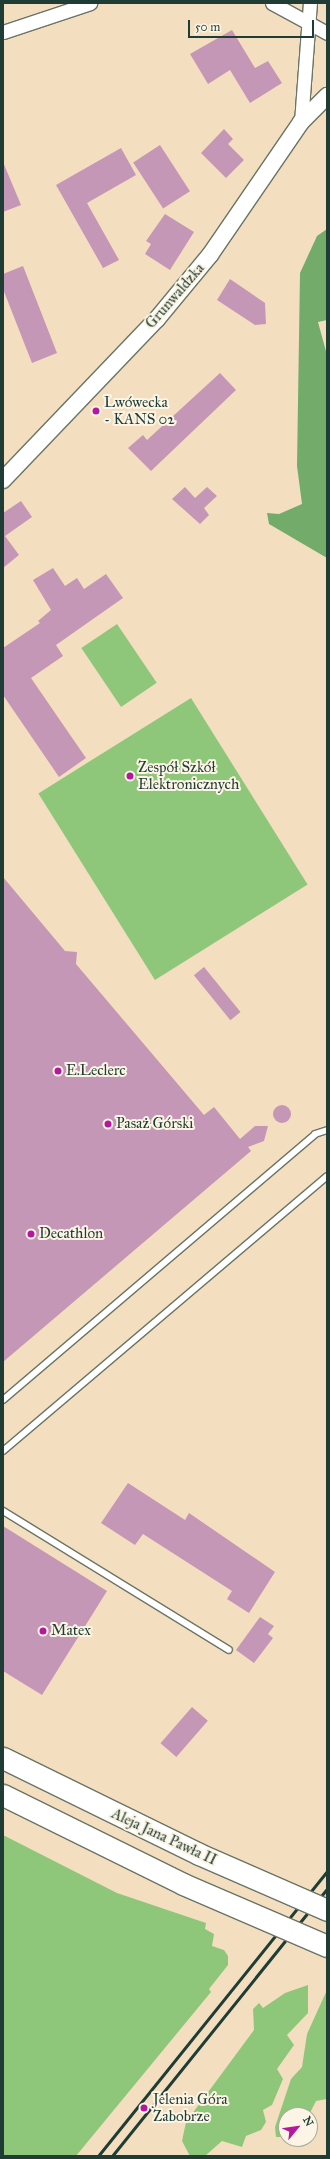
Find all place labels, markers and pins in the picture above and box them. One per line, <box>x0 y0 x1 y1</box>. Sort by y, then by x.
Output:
place label: Lwówecka - KANS 02 <box>104 393 175 428</box>
marker: Lwówecka - KANS 02 <box>91 406 101 416</box>
place label: Zespół Szkół Elektronicznych <box>138 758 239 793</box>
marker: Zespół Szkół Elektronicznych <box>125 771 135 781</box>
place label: E.Leclerc <box>66 1062 126 1080</box>
marker: E.Leclerc <box>53 1066 63 1076</box>
place label: Pasaż Górski <box>116 1115 193 1133</box>
marker: Pasaż Górski <box>103 1119 113 1129</box>
place label: Decathlon <box>39 1225 103 1243</box>
marker: Decathlon <box>26 1229 36 1239</box>
place label: Matex <box>51 1622 91 1640</box>
marker: Matex <box>38 1626 48 1636</box>
place label: Jelenia Góra Zabobrze <box>153 2090 228 2125</box>
marker: Jelenia Góra Zabobrze <box>138 2102 150 2114</box>

